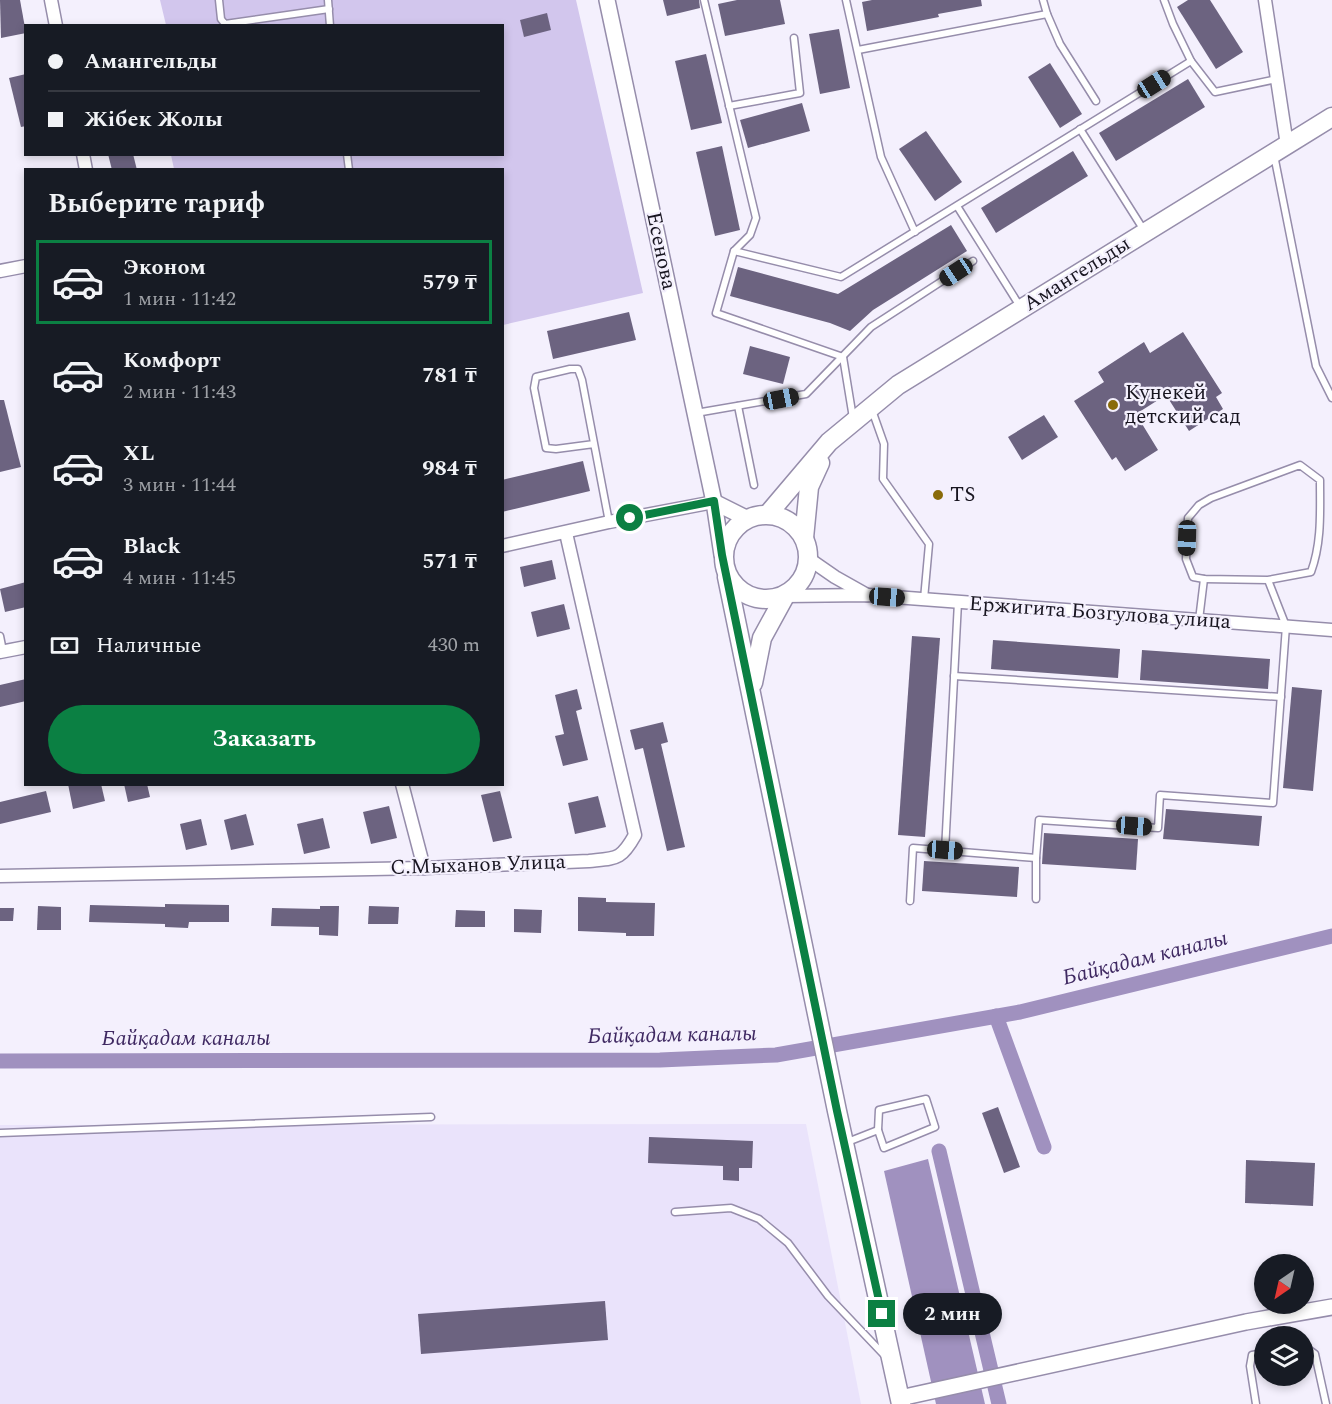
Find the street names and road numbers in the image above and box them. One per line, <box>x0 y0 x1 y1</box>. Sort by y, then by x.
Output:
street label: Есенова <box>637 209 685 294</box>
street label: Амангельды <box>1017 228 1137 320</box>
street label: Ержигита Бозгулова улица <box>968 588 1233 638</box>
street label: С.Мыханов Улица <box>390 846 567 884</box>

